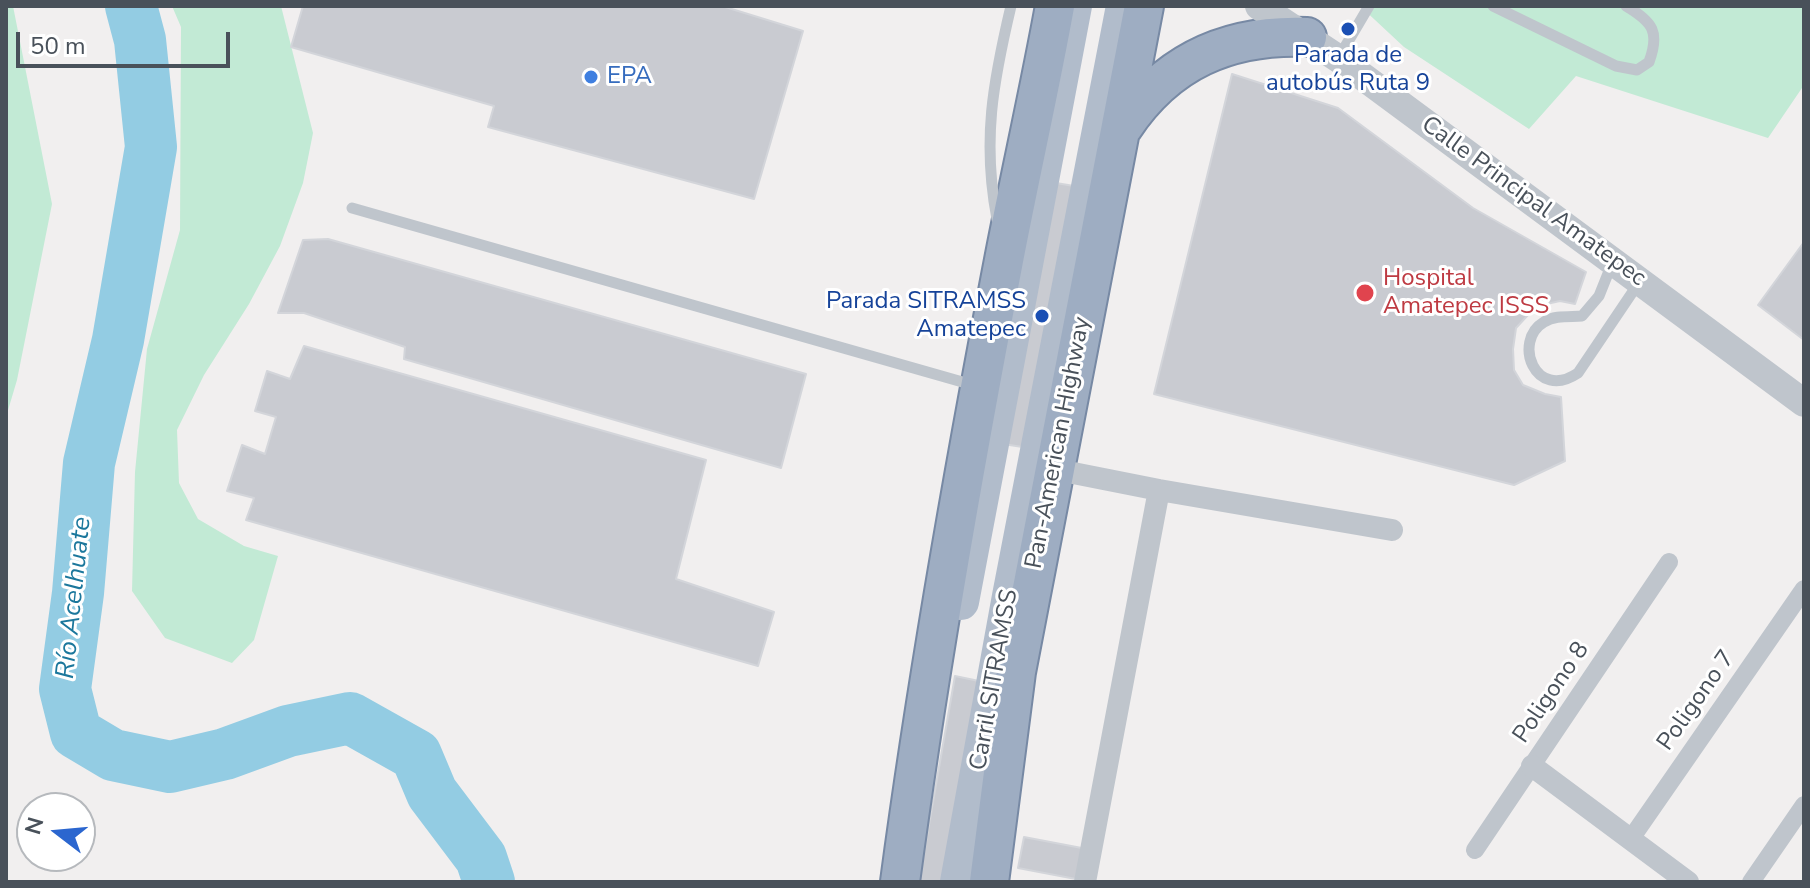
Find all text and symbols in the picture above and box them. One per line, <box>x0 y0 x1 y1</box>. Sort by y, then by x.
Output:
scale bar <box>20 16 234 66</box>
marker: Parada de autobús Ruta 9 <box>1339 20 1357 38</box>
text: 50 m <box>30 30 86 62</box>
place label: Parada de autobús Ruta 9 <box>1266 42 1430 98</box>
place label: EPA <box>607 63 652 91</box>
marker: EPA <box>582 68 600 86</box>
street label: Calle Principal Amatepec <box>1415 111 1651 293</box>
place label: Hospital Amatepec ISSS <box>1383 265 1549 321</box>
marker: Hospital Amatepec ISSS <box>1354 282 1376 304</box>
place label: Parada SITRAMSS Amatepec <box>826 288 1026 344</box>
marker: Parada SITRAMSS Amatepec <box>1033 307 1051 325</box>
street label: Pan-American Highway <box>1020 315 1098 571</box>
water label: Río Acelhuate <box>51 515 99 681</box>
street label: Carril SITRAMSS <box>965 587 1025 773</box>
street label: Poligono 8 <box>1508 637 1596 749</box>
street label: Poligono 7 <box>1652 645 1742 757</box>
north arrow <box>16 792 96 872</box>
text: N <box>18 814 52 838</box>

